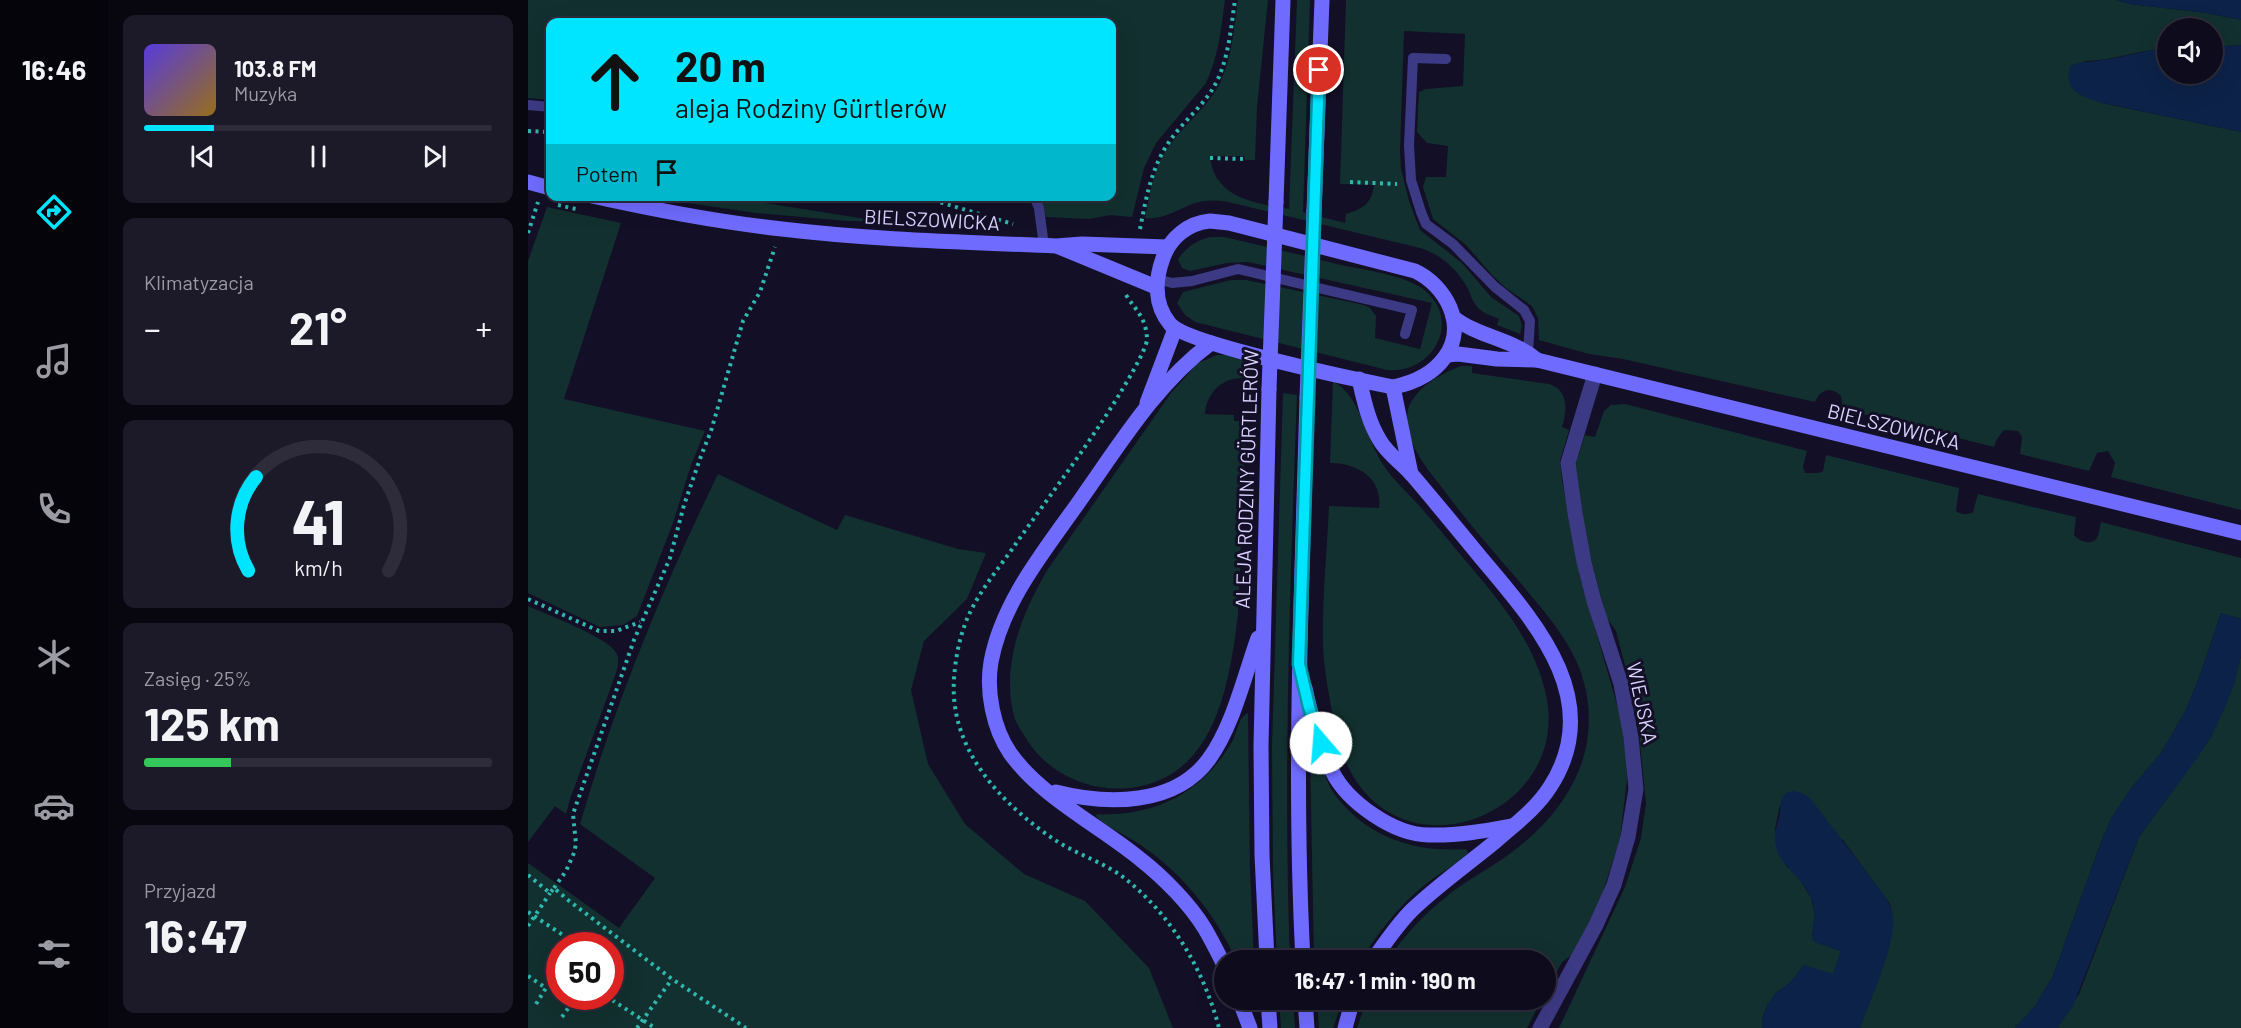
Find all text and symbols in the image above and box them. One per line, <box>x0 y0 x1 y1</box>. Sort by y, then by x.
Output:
map controls <box>2157 18 2223 84</box>
button: sound <box>2157 18 2223 84</box>
text: 20 m <box>675 40 766 90</box>
icon: ahead <box>576 42 654 120</box>
pin <box>1293 44 1344 95</box>
text: 16:46 <box>22 53 86 85</box>
icon: arrive <box>1302 53 1335 86</box>
text: 103.8 FM <box>234 55 317 81</box>
text: Muzyka <box>234 81 297 105</box>
text: aleja Rodziny Gürtlerów <box>675 91 947 123</box>
icon: previous <box>186 140 219 173</box>
icon: pause <box>302 140 335 173</box>
icon: next <box>418 140 451 173</box>
icon: arrive <box>650 156 683 189</box>
text: Potem <box>576 160 638 186</box>
icon: directions <box>33 191 75 233</box>
street label: BIELSZOWICKA <box>864 203 1000 235</box>
text: Klimatyzacja <box>144 270 254 294</box>
text: 21° <box>289 300 347 354</box>
text: − <box>144 308 161 348</box>
text: + <box>476 308 492 348</box>
icon: music <box>33 340 75 382</box>
street label: ALEJA RODZINY GÜRTLERÓW <box>1229 348 1263 609</box>
street label: BIELSZOWICKA <box>1825 398 1963 454</box>
text: 41 <box>291 483 345 557</box>
icon: phone <box>33 488 75 530</box>
text: km/h <box>294 555 342 580</box>
icon: climate <box>33 636 75 678</box>
street label: WIEJSKA <box>1623 660 1663 746</box>
text: Zasięg · 25% <box>144 666 251 690</box>
text: 125 km <box>144 696 280 750</box>
position arrow <box>1289 711 1353 775</box>
icon: car <box>33 785 75 827</box>
text: Przyjazd <box>144 878 216 902</box>
text: 16:47 <box>144 908 247 962</box>
speed limit sign: 50 <box>546 932 624 1010</box>
icon: filters <box>33 933 75 975</box>
text: 16:47 · 1 min · 190 m <box>1294 967 1476 993</box>

